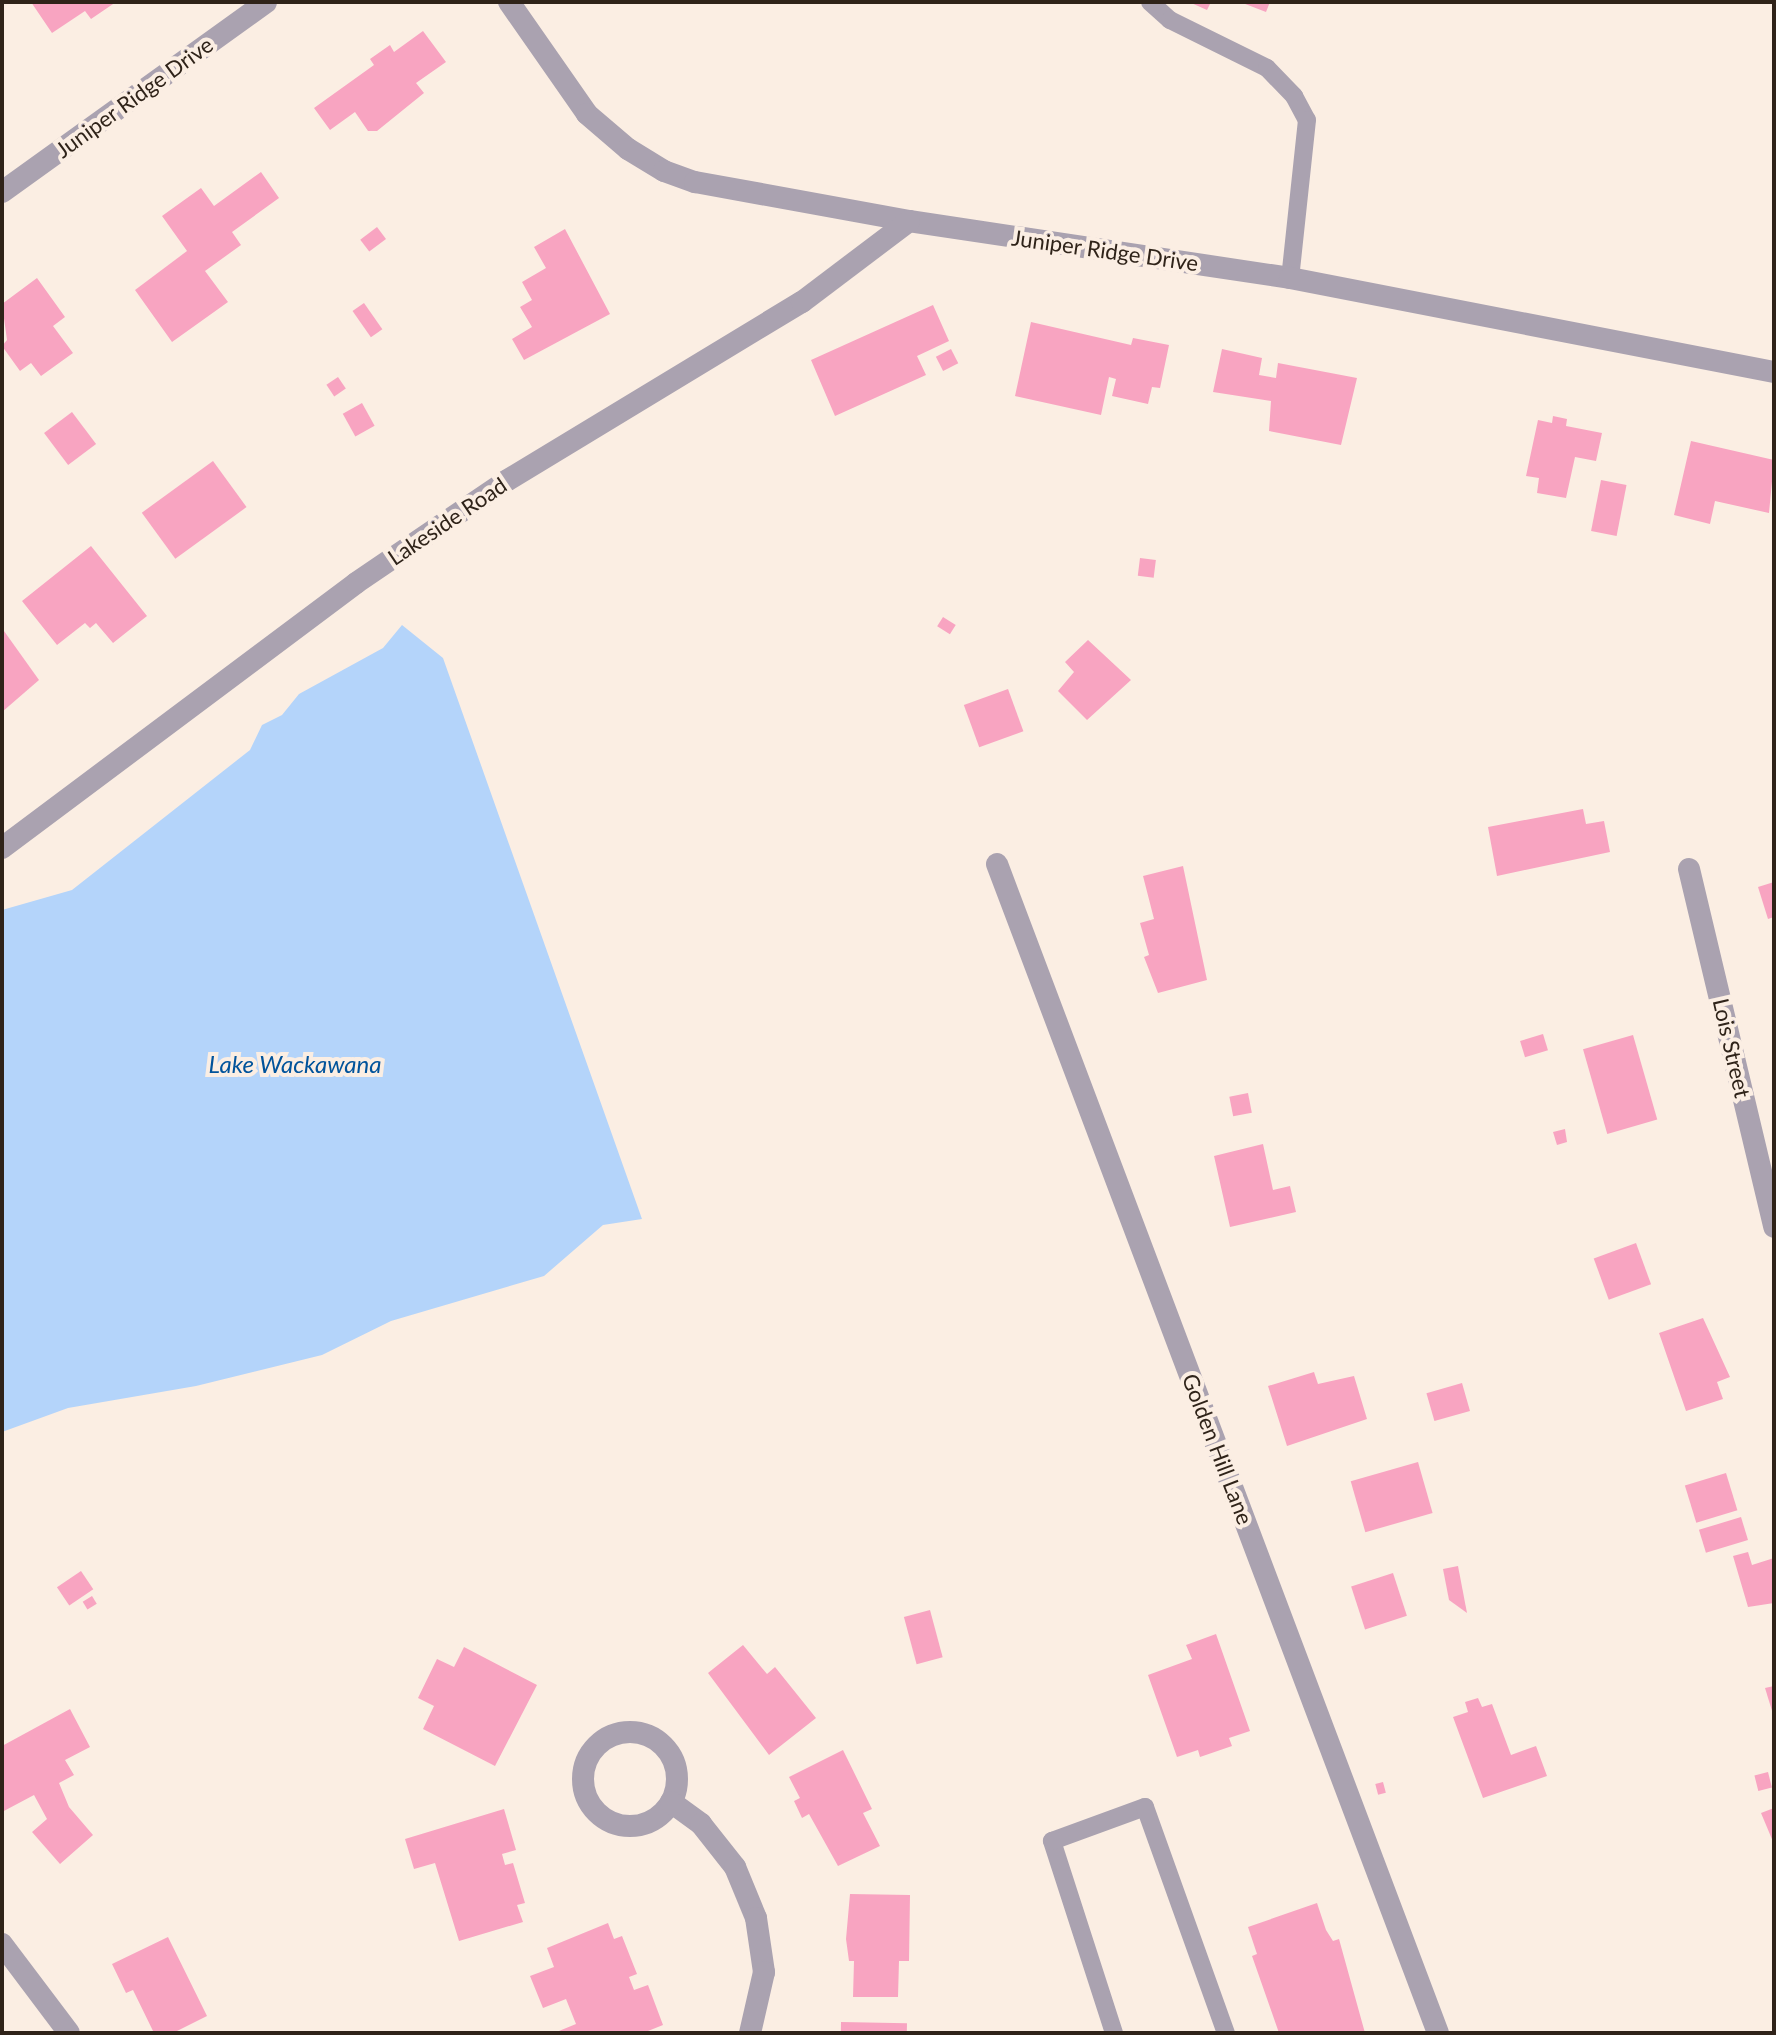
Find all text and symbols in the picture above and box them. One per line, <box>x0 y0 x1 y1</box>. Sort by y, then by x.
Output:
street label: Juniper Ridge Drive <box>50 31 218 163</box>
street label: Juniper Ridge Drive <box>1010 224 1200 276</box>
street label: Lakeside Road <box>383 472 511 570</box>
street label: Lois Street <box>1708 996 1756 1100</box>
water label: Lake Wackawana <box>208 1050 382 1078</box>
street label: Golden Hill Lane <box>1177 1370 1259 1528</box>

